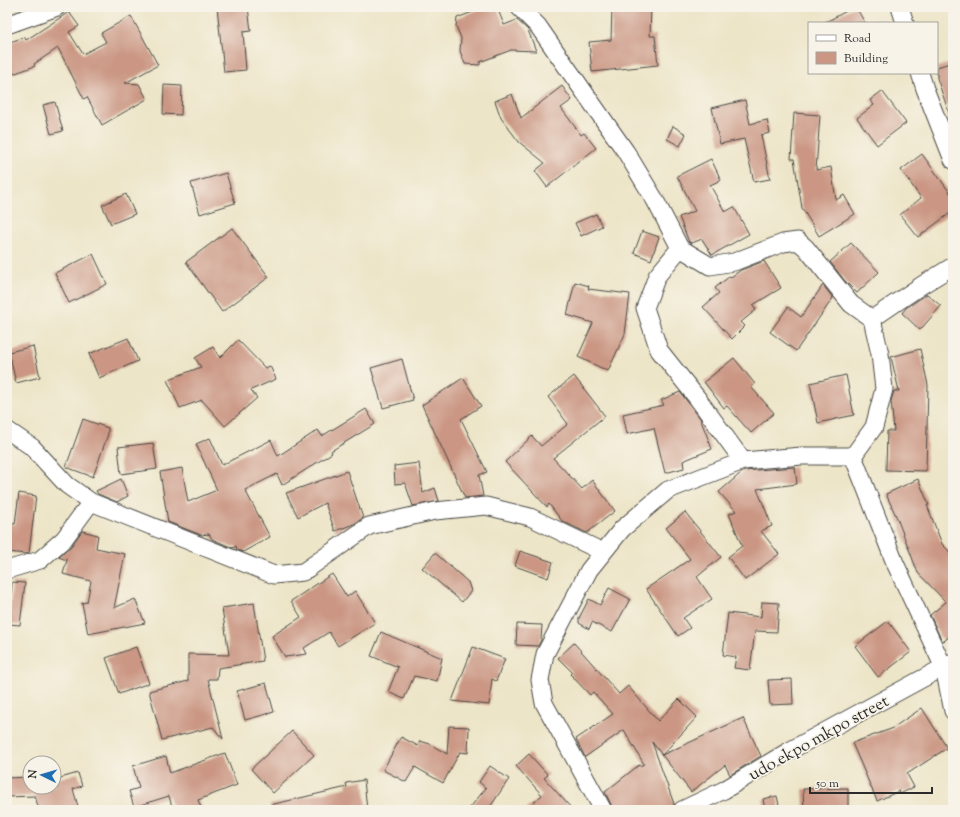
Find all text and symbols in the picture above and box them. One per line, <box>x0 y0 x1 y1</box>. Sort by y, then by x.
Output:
legend <box>808 22 938 74</box>
text: Road <box>844 30 871 48</box>
text: Building <box>844 50 888 68</box>
street label: udo ekpo mkpo street <box>744 690 894 787</box>
north arrow <box>22 755 62 795</box>
text: N <box>25 769 41 780</box>
scale bar <box>810 769 932 795</box>
text: 50 m <box>815 775 839 793</box>

